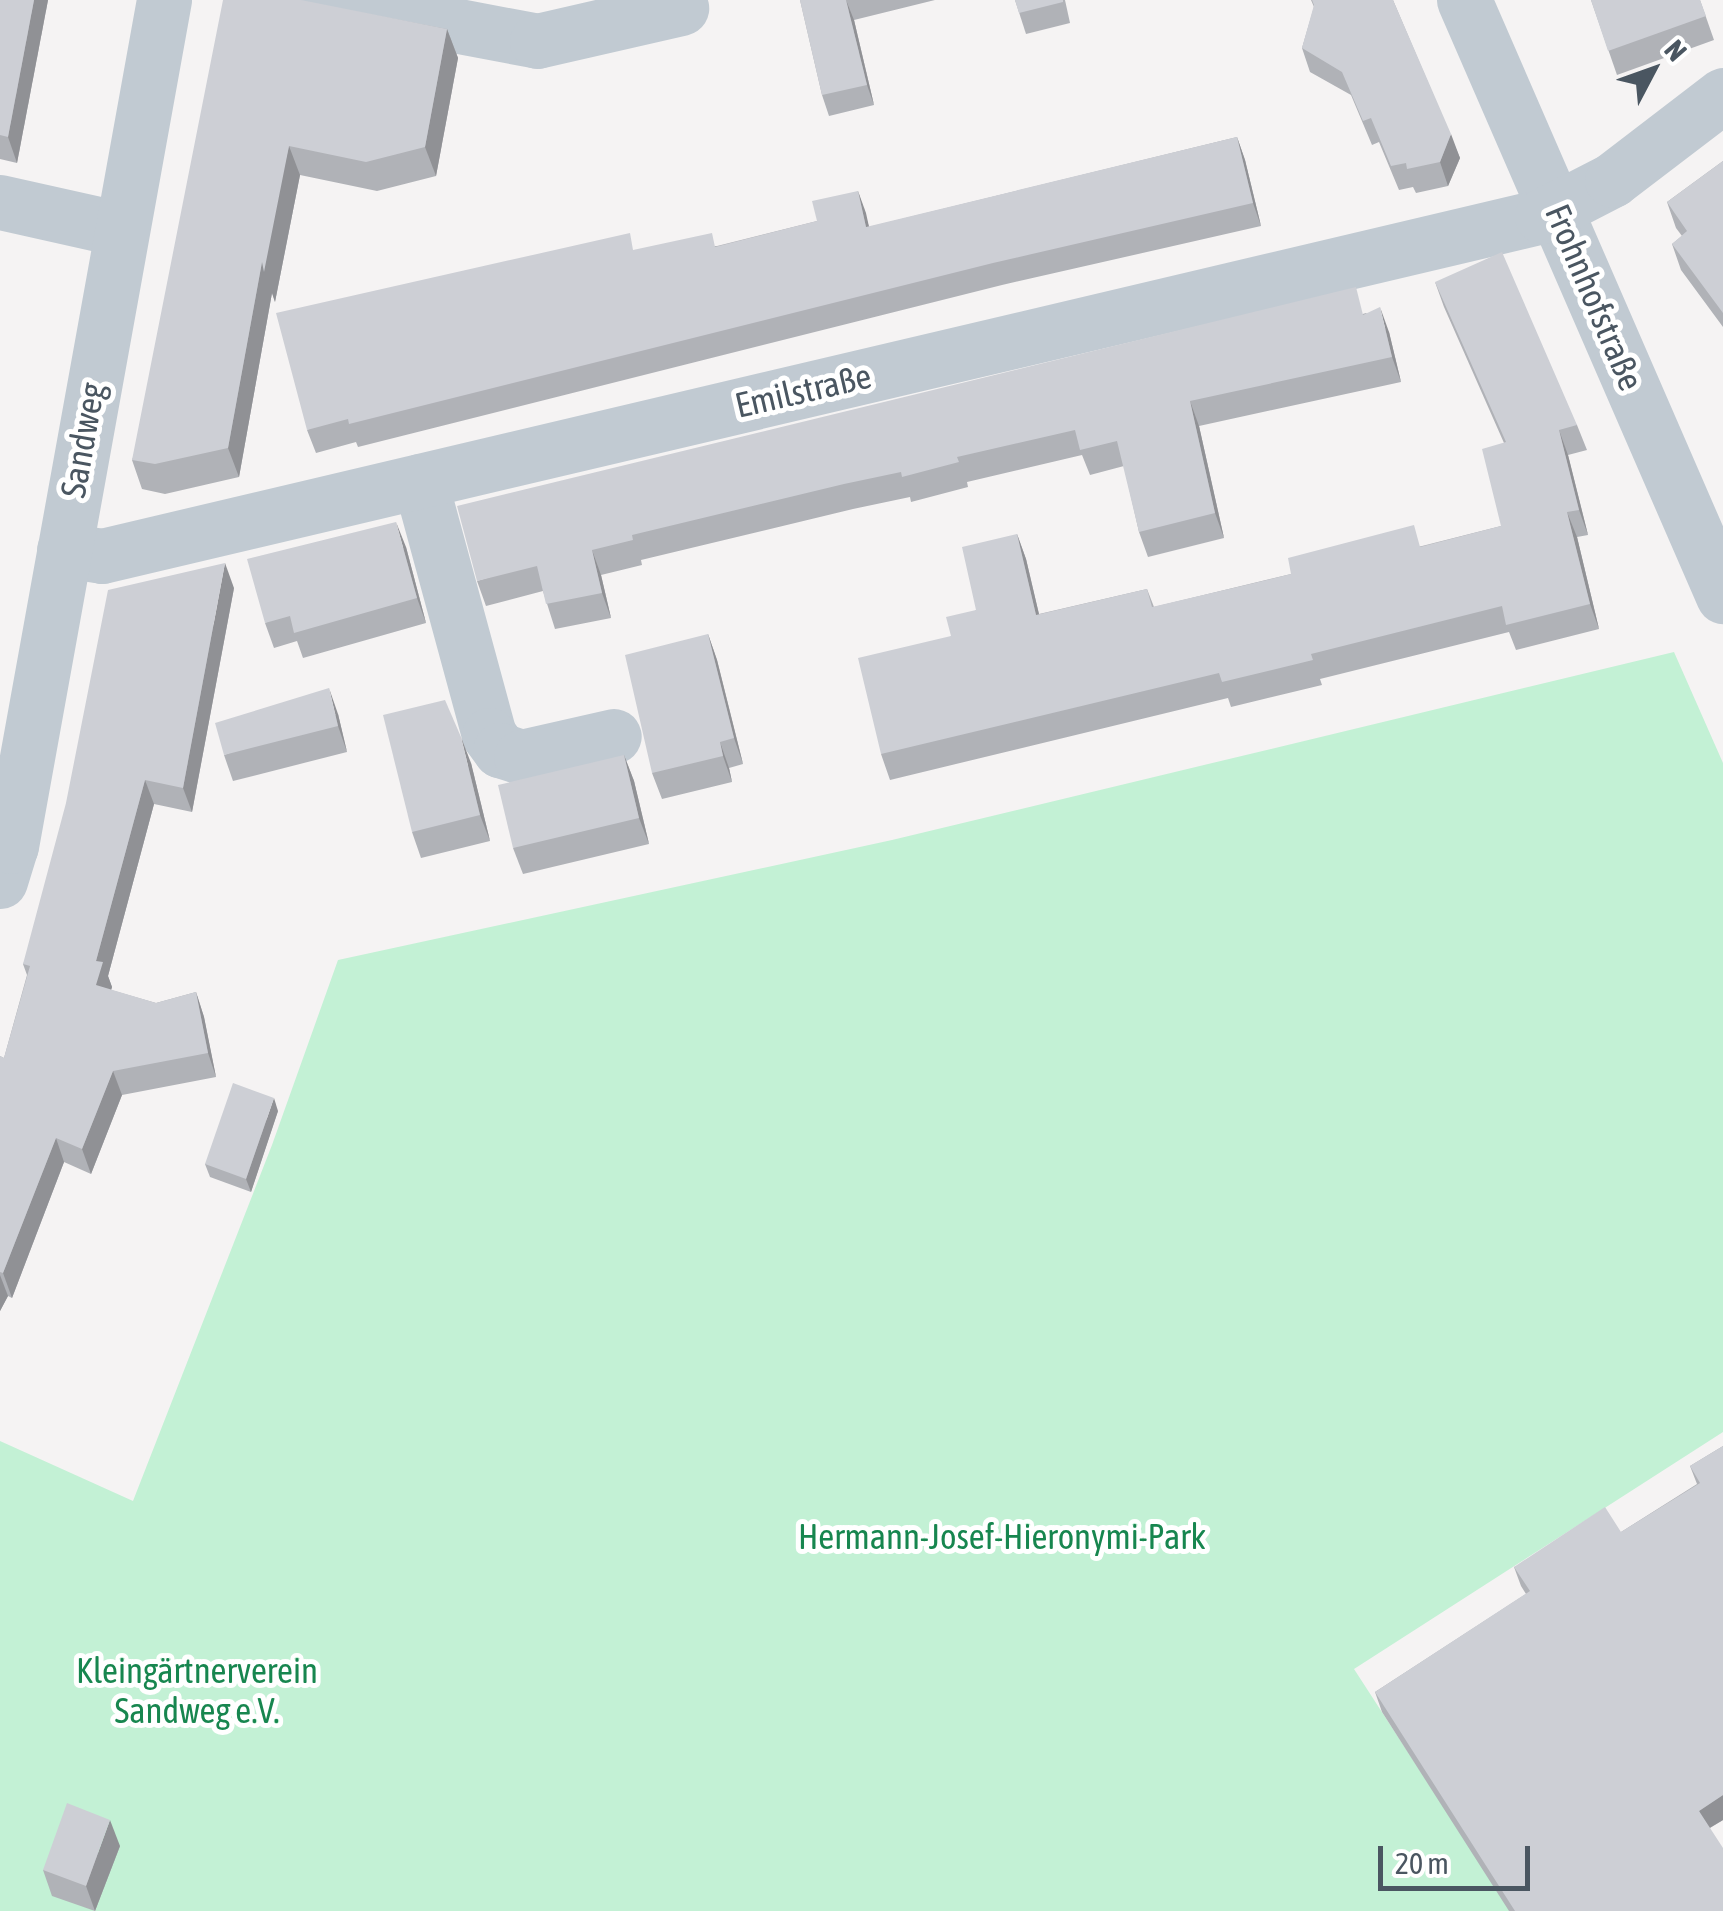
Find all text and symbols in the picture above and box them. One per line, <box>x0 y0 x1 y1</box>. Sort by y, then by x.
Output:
north arrow <box>1603 20 1703 120</box>
text: N <box>1658 34 1693 67</box>
street label: Frohnhofstraße <box>1537 198 1653 396</box>
street label: Emilstraße <box>731 354 875 426</box>
street label: Sandweg <box>51 379 113 501</box>
park label: Hermann-Josef-Hieronymi-Park <box>798 1515 1206 1557</box>
park label: Kleingärtnerverein Sandweg e.V. <box>76 1649 318 1731</box>
scale bar <box>1383 1826 1536 1888</box>
text: 20 m <box>1395 1846 1449 1880</box>

